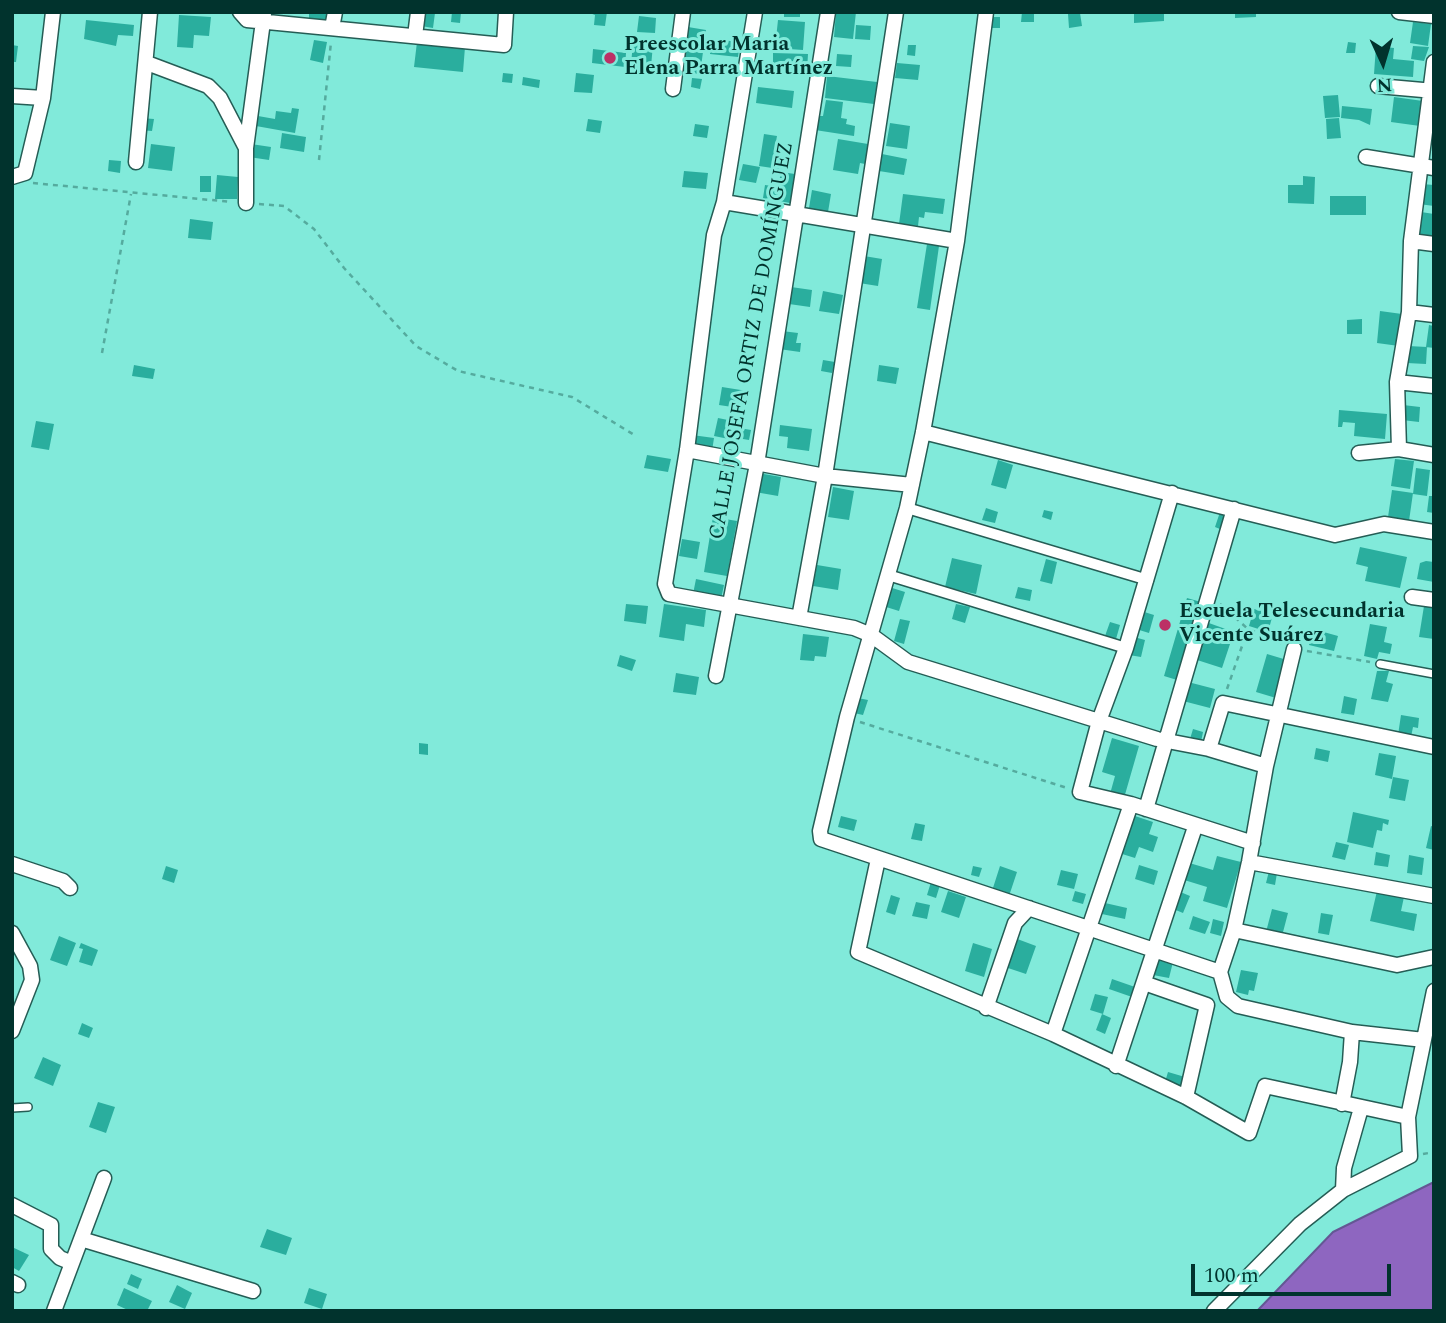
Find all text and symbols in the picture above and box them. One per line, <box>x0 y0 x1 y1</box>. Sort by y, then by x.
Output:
north arrow <box>1348 28 1418 98</box>
place label: Preescolar Maria Elena Parra Martínez <box>624 33 833 83</box>
marker: Preescolar Maria Elena Parra Martínez <box>602 50 618 66</box>
text: N <box>1376 69 1393 99</box>
street label: CALLE JOSEFA ORTIZ DE DOMÍNGUEZ <box>706 140 800 542</box>
place label: Escuela Telesecundaria Vicente Suárez <box>1179 600 1405 650</box>
marker: Escuela Telesecundaria Vicente Suárez <box>1157 617 1173 633</box>
scale bar <box>1194 1250 1394 1294</box>
text: 100 m <box>1204 1260 1259 1292</box>

